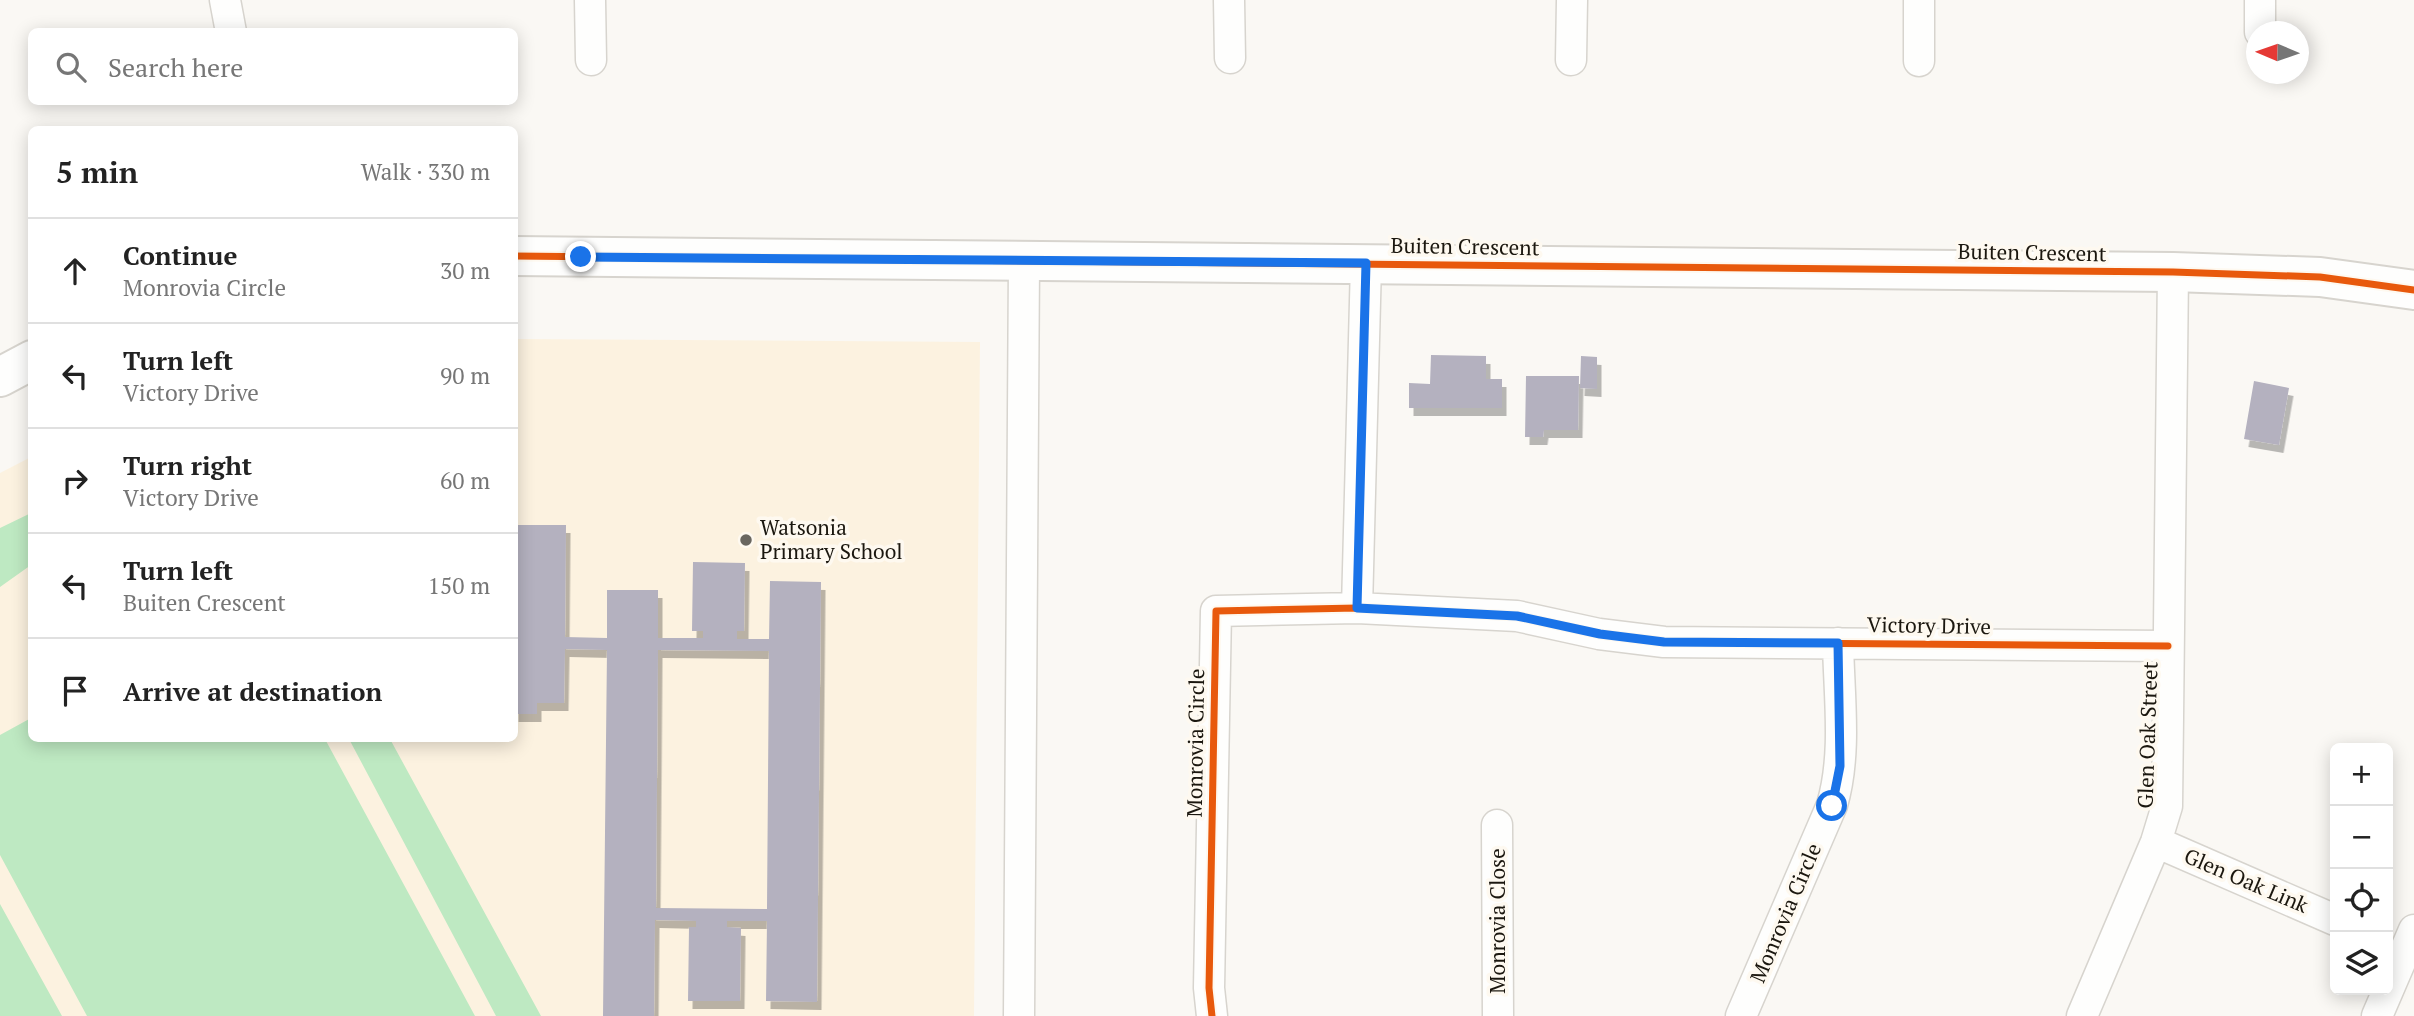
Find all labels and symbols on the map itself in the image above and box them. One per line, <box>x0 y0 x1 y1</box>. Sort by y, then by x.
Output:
north arrow <box>2246 21 2309 84</box>
street label: Buiten Crescent <box>1390 231 1540 261</box>
street label: Buiten Crescent <box>1957 237 2107 267</box>
route end <box>565 241 596 272</box>
place label: Watsonia Primary School <box>760 513 903 565</box>
marker: Watsonia Primary School <box>738 532 754 548</box>
street label: Victory Drive <box>1867 610 1991 640</box>
street label: Glen Oak Street <box>2130 661 2164 809</box>
street label: Monrovia Circle <box>1180 668 1210 818</box>
route start <box>1816 790 1847 821</box>
street label: Monrovia Circle <box>1743 839 1827 987</box>
street label: Glen Oak Link <box>2180 841 2313 919</box>
street label: Monrovia Close <box>1483 848 1511 994</box>

